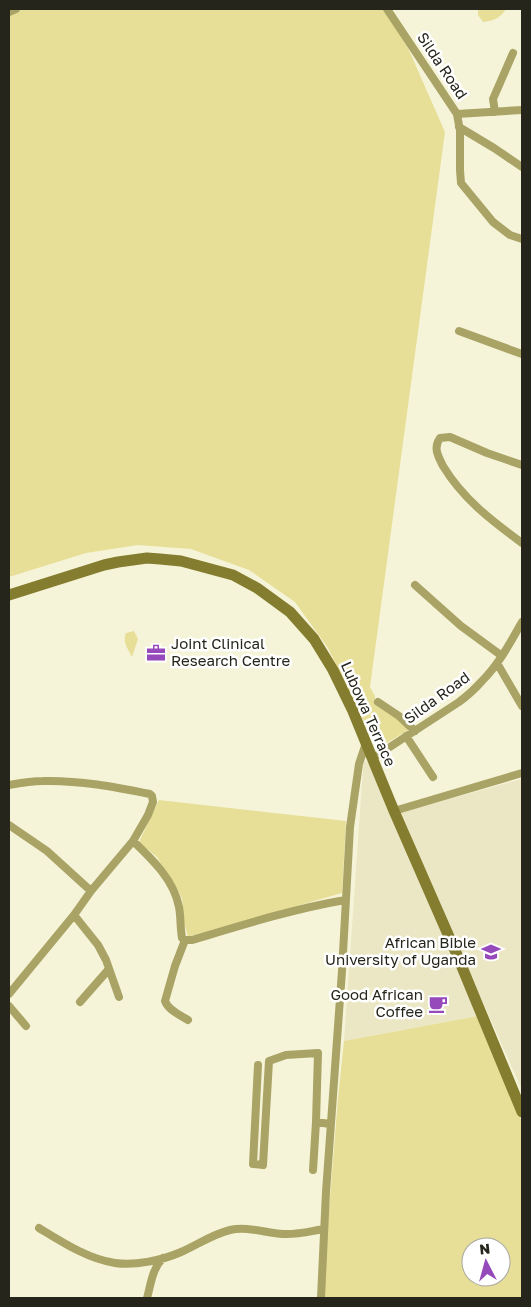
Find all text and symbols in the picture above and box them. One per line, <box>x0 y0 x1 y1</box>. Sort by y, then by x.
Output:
street label: Silda Road <box>414 29 472 102</box>
place label: Joint Clinical Research Centre <box>171 634 290 669</box>
office icon: Joint Clinical Research Centre <box>145 642 167 664</box>
street label: Lubowa Terrace <box>338 658 400 769</box>
street label: Silda Road <box>400 667 473 727</box>
place label: African Bible University of Uganda <box>325 933 476 968</box>
school or university icon: African Bible University of Uganda <box>480 941 502 963</box>
place label: Good African Coffee <box>330 985 423 1020</box>
cafe icon: Good African Coffee <box>427 993 449 1015</box>
north arrow <box>461 1237 511 1287</box>
text: N <box>478 1240 491 1258</box>

